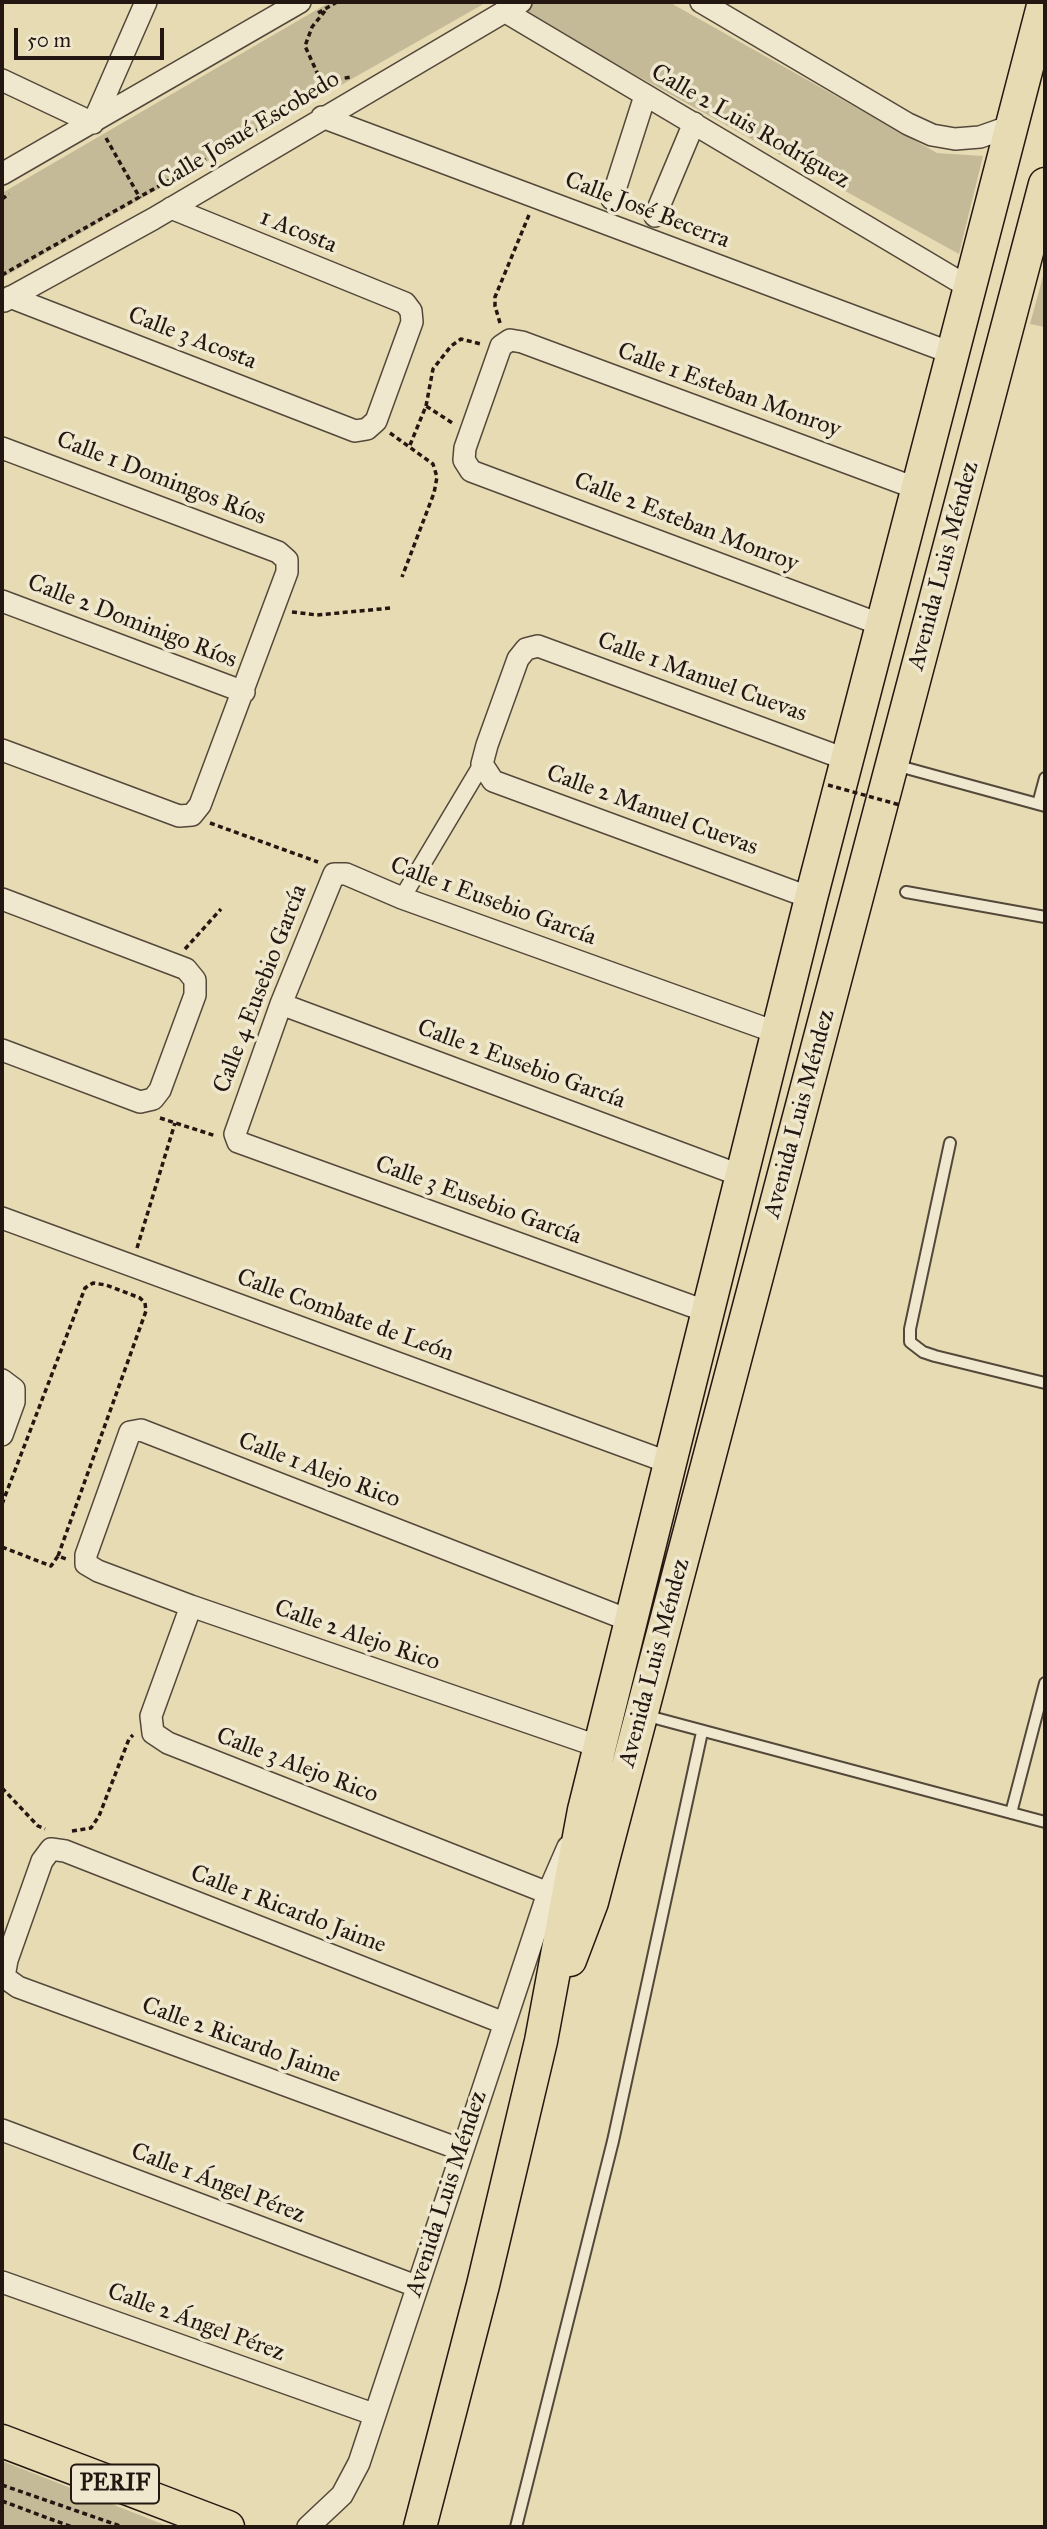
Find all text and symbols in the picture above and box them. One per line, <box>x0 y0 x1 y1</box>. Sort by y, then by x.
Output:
scale bar <box>18 14 168 58</box>
text: 50 m <box>27 27 71 53</box>
street label: Calle 2 Luis Rodríguez <box>646 58 854 196</box>
street label: Calle Josué Escobedo <box>153 65 345 197</box>
street label: Calle José Becerra <box>561 166 733 256</box>
street label: 1 Acosta <box>255 204 341 260</box>
street label: Calle 3 Acosta <box>124 301 260 377</box>
street label: Calle 1 Esteban Monroy <box>613 337 845 445</box>
street label: Calle 1 Domingos Ríos <box>52 426 270 532</box>
street label: Avenida Luis Méndez <box>902 458 986 674</box>
street label: Calle 2 Esteban Monroy <box>570 467 802 579</box>
street label: Calle 2 Dominigo Ríos <box>23 569 241 675</box>
street label: Calle 1 Manuel Cuevas <box>593 627 811 729</box>
street label: Calle 2 Manuel Cuevas <box>542 759 762 863</box>
street label: Calle 1 Eusebio García <box>386 851 600 953</box>
street label: Calle 4 Eusebio García <box>208 881 314 1097</box>
street label: Avenida Luis Méndez <box>758 1006 842 1222</box>
street label: Calle 2 Eusebio García <box>413 1014 629 1116</box>
street label: Calle 3 Eusebio García <box>371 1150 585 1252</box>
street label: Calle Combate de León <box>233 1263 457 1369</box>
street label: Calle 1 Alejo Rico <box>234 1427 404 1515</box>
street label: Avenida Luis Méndez <box>613 1555 697 1771</box>
street label: Calle 2 Alejo Rico <box>270 1594 444 1678</box>
street label: Calle 3 Alejo Rico <box>212 1722 382 1810</box>
street label: Calle 1 Ricardo Jaime <box>186 1859 390 1961</box>
street label: Calle 2 Ricardo Jaime <box>138 1992 344 2090</box>
street label: Avenida Luis Méndez <box>400 2087 494 2301</box>
street label: Calle 1 Ángel Pérez <box>127 2138 309 2230</box>
street label: Calle 2 Ángel Pérez <box>103 2278 289 2368</box>
road number: PERIF <box>71 2464 159 2504</box>

